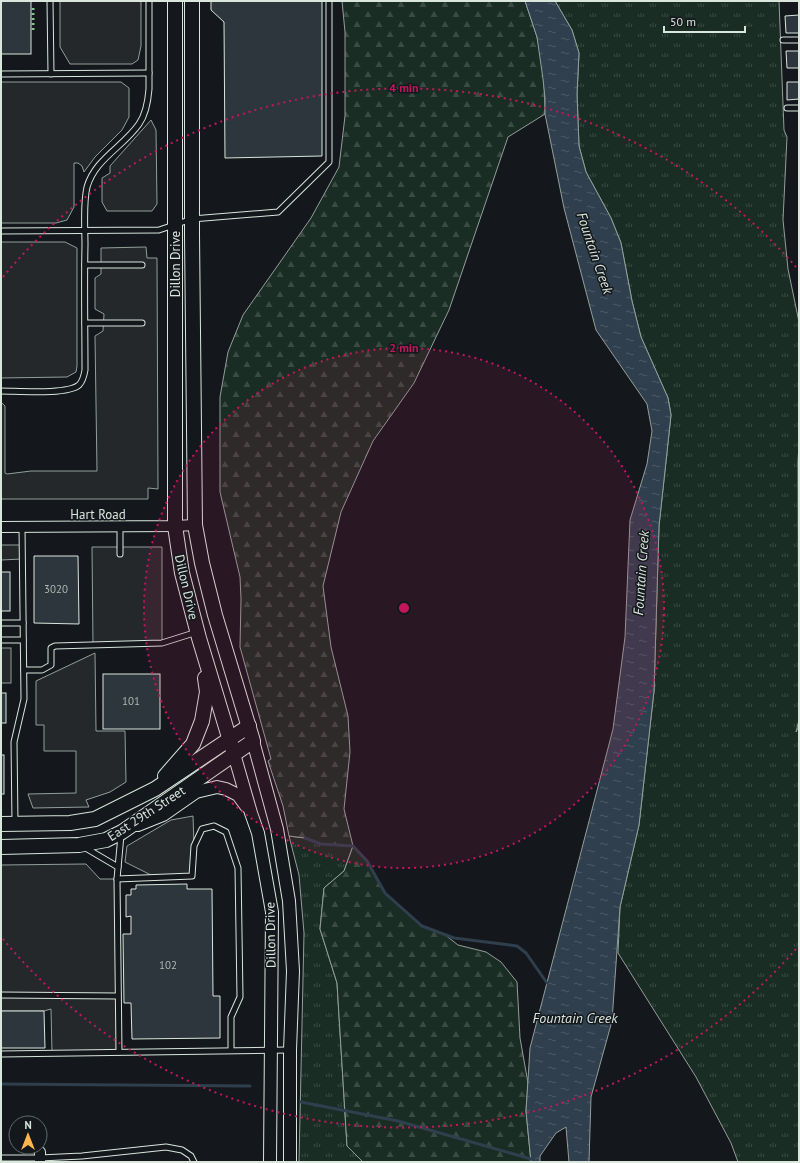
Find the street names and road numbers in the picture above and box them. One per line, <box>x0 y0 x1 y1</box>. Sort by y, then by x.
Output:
street label: Dillon Drive <box>167 231 184 297</box>
street label: Hart Road <box>70 506 126 523</box>
street label: Dillon Drive <box>171 553 202 621</box>
street label: East 29th Street <box>104 782 189 845</box>
street label: Dillon Drive <box>261 902 280 968</box>

